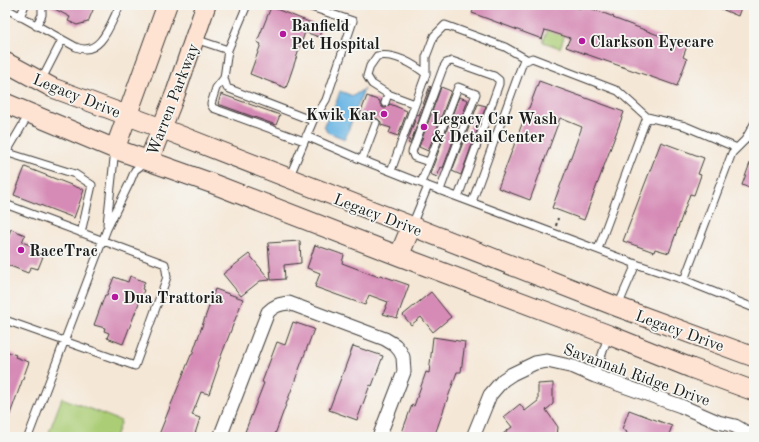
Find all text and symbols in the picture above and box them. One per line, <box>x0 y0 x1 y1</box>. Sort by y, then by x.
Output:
place label: Banfield Pet Hospital <box>291 19 380 53</box>
marker: Banfield Pet Hospital <box>278 29 288 39</box>
place label: Clarkson Eyecare <box>590 35 714 51</box>
marker: Clarkson Eyecare <box>577 36 587 46</box>
street label: Warren Parkway <box>145 41 203 158</box>
street label: Legacy Drive <box>30 72 122 122</box>
place label: Kwik Kar <box>306 108 376 124</box>
marker: Kwik Kar <box>379 109 389 119</box>
place label: Legacy Car Wash & Detail Center <box>432 112 557 146</box>
marker: Legacy Car Wash & Detail Center <box>419 122 429 132</box>
street label: Legacy Drive <box>331 192 424 240</box>
place label: RaceTrac <box>29 244 98 260</box>
marker: RaceTrac <box>16 245 26 255</box>
place label: Dua Trattoria <box>123 291 223 307</box>
marker: Dua Trattoria <box>110 292 120 302</box>
street label: Legacy Drive <box>633 308 726 355</box>
street label: Savannah Ridge Drive <box>561 342 712 410</box>

